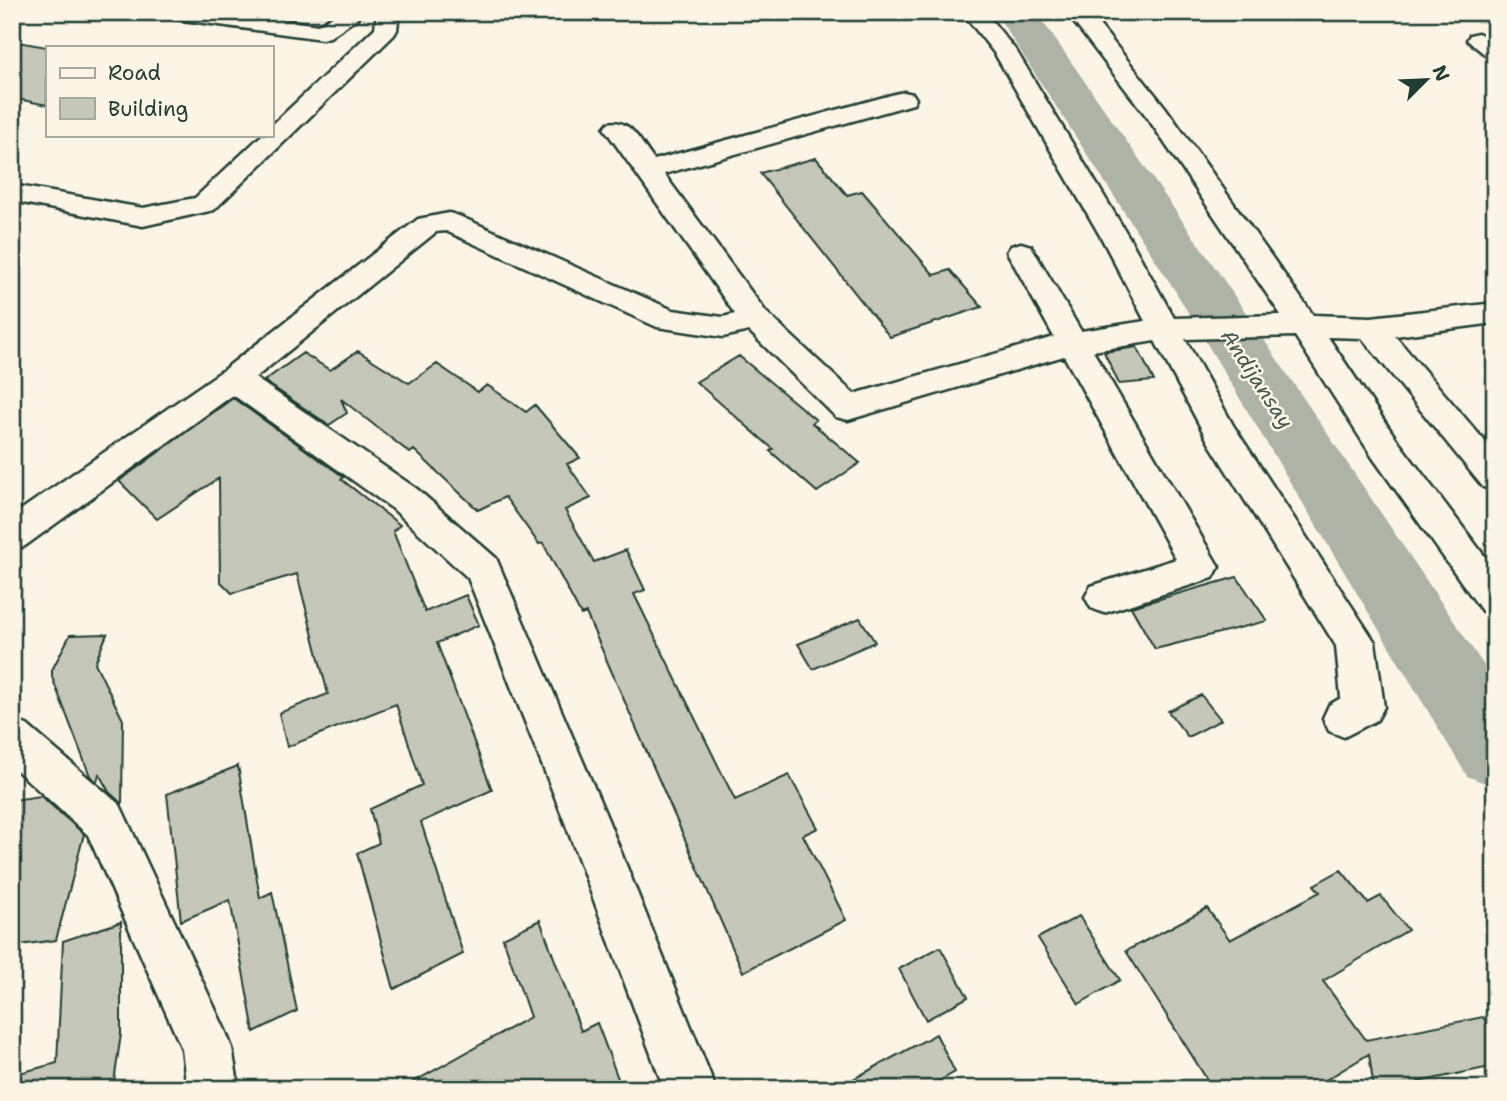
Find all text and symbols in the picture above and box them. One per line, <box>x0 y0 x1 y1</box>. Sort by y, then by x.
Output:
legend <box>46 46 273 136</box>
north arrow <box>1392 46 1462 116</box>
text: Road <box>108 59 161 87</box>
text: N <box>1427 61 1456 85</box>
text: Building <box>108 95 188 123</box>
water label: Andijansay <box>1214 324 1300 434</box>

